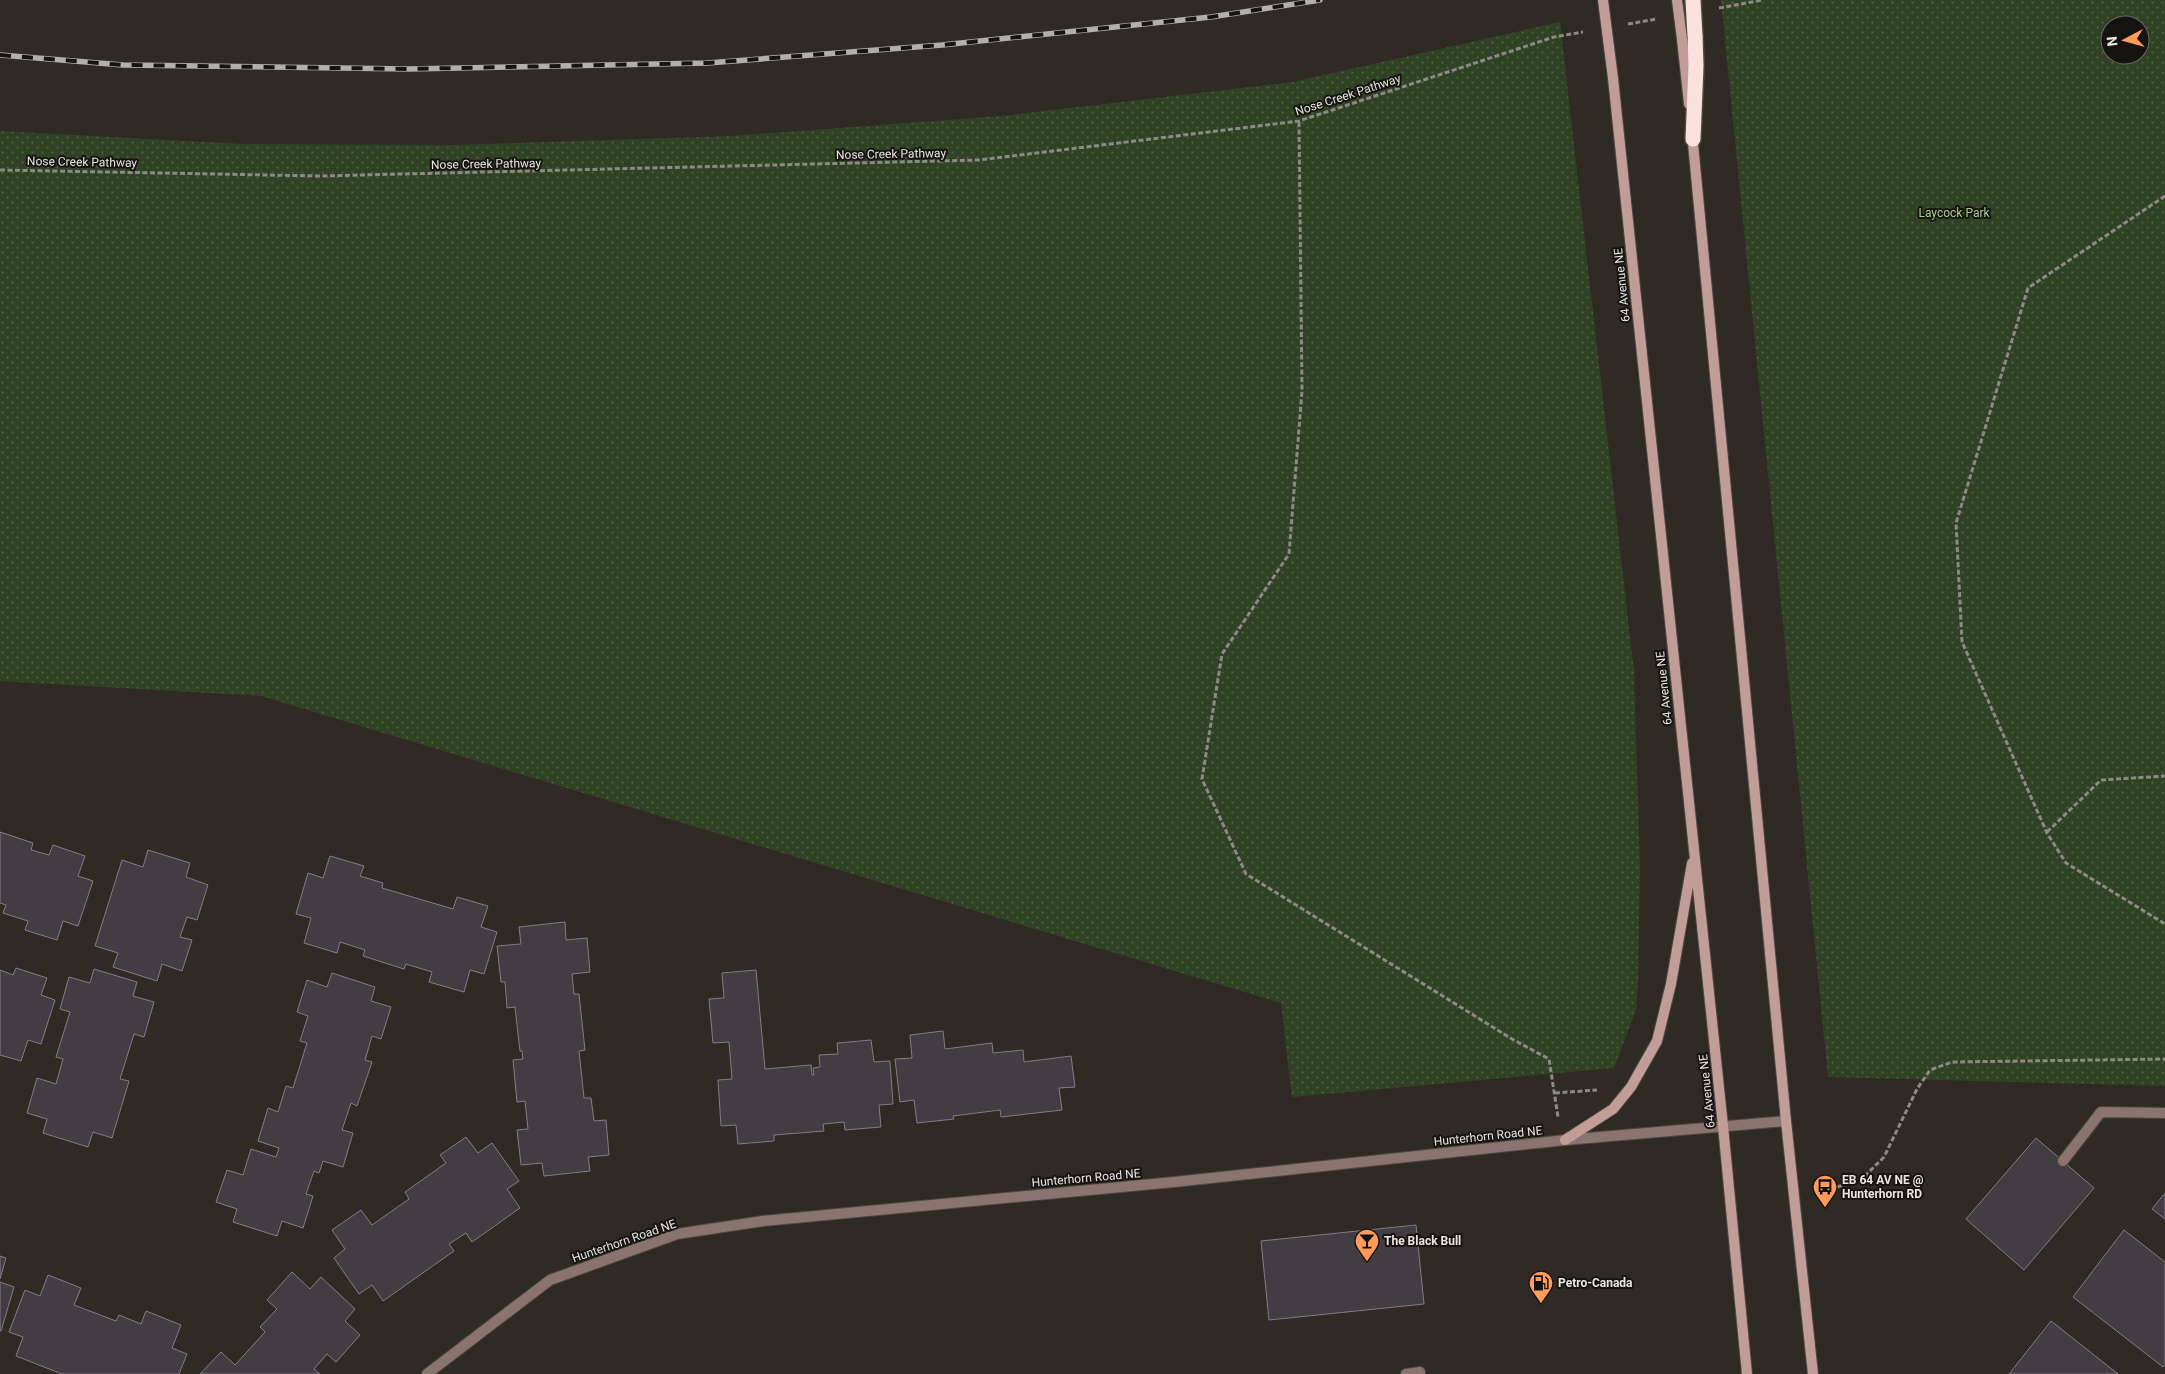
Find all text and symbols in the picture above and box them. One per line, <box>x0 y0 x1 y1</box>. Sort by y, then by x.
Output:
north arrow <box>2100 15 2150 65</box>
text: N <box>2104 36 2121 47</box>
street label: Nose Creek Pathway <box>1293 71 1403 119</box>
street label: Nose Creek Pathway <box>836 146 947 162</box>
street label: Nose Creek Pathway <box>27 154 138 170</box>
street label: Nose Creek Pathway <box>431 156 542 172</box>
park label: Laycock Park <box>1918 206 1990 220</box>
street label: 64 Avenue NE <box>1611 247 1633 323</box>
street label: 64 Avenue NE <box>1653 650 1675 726</box>
street label: 64 Avenue NE <box>1696 1053 1718 1129</box>
street label: Hunterhorn Road NE <box>1433 1123 1543 1149</box>
street label: Hunterhorn Road NE <box>1031 1166 1141 1190</box>
place label: EB 64 AV NE @ Hunterhorn RD <box>1842 1173 1924 1201</box>
bus stop icon: EB 64 AV NE @ Hunterhorn RD <box>1812 1174 1838 1208</box>
street label: Hunterhorn Road NE <box>570 1217 678 1265</box>
bar icon: The Black Bull <box>1354 1228 1380 1262</box>
place label: The Black Bull <box>1384 1234 1461 1248</box>
fuel station icon: Petro-Canada <box>1528 1270 1554 1304</box>
place label: Petro-Canada <box>1558 1276 1633 1290</box>

